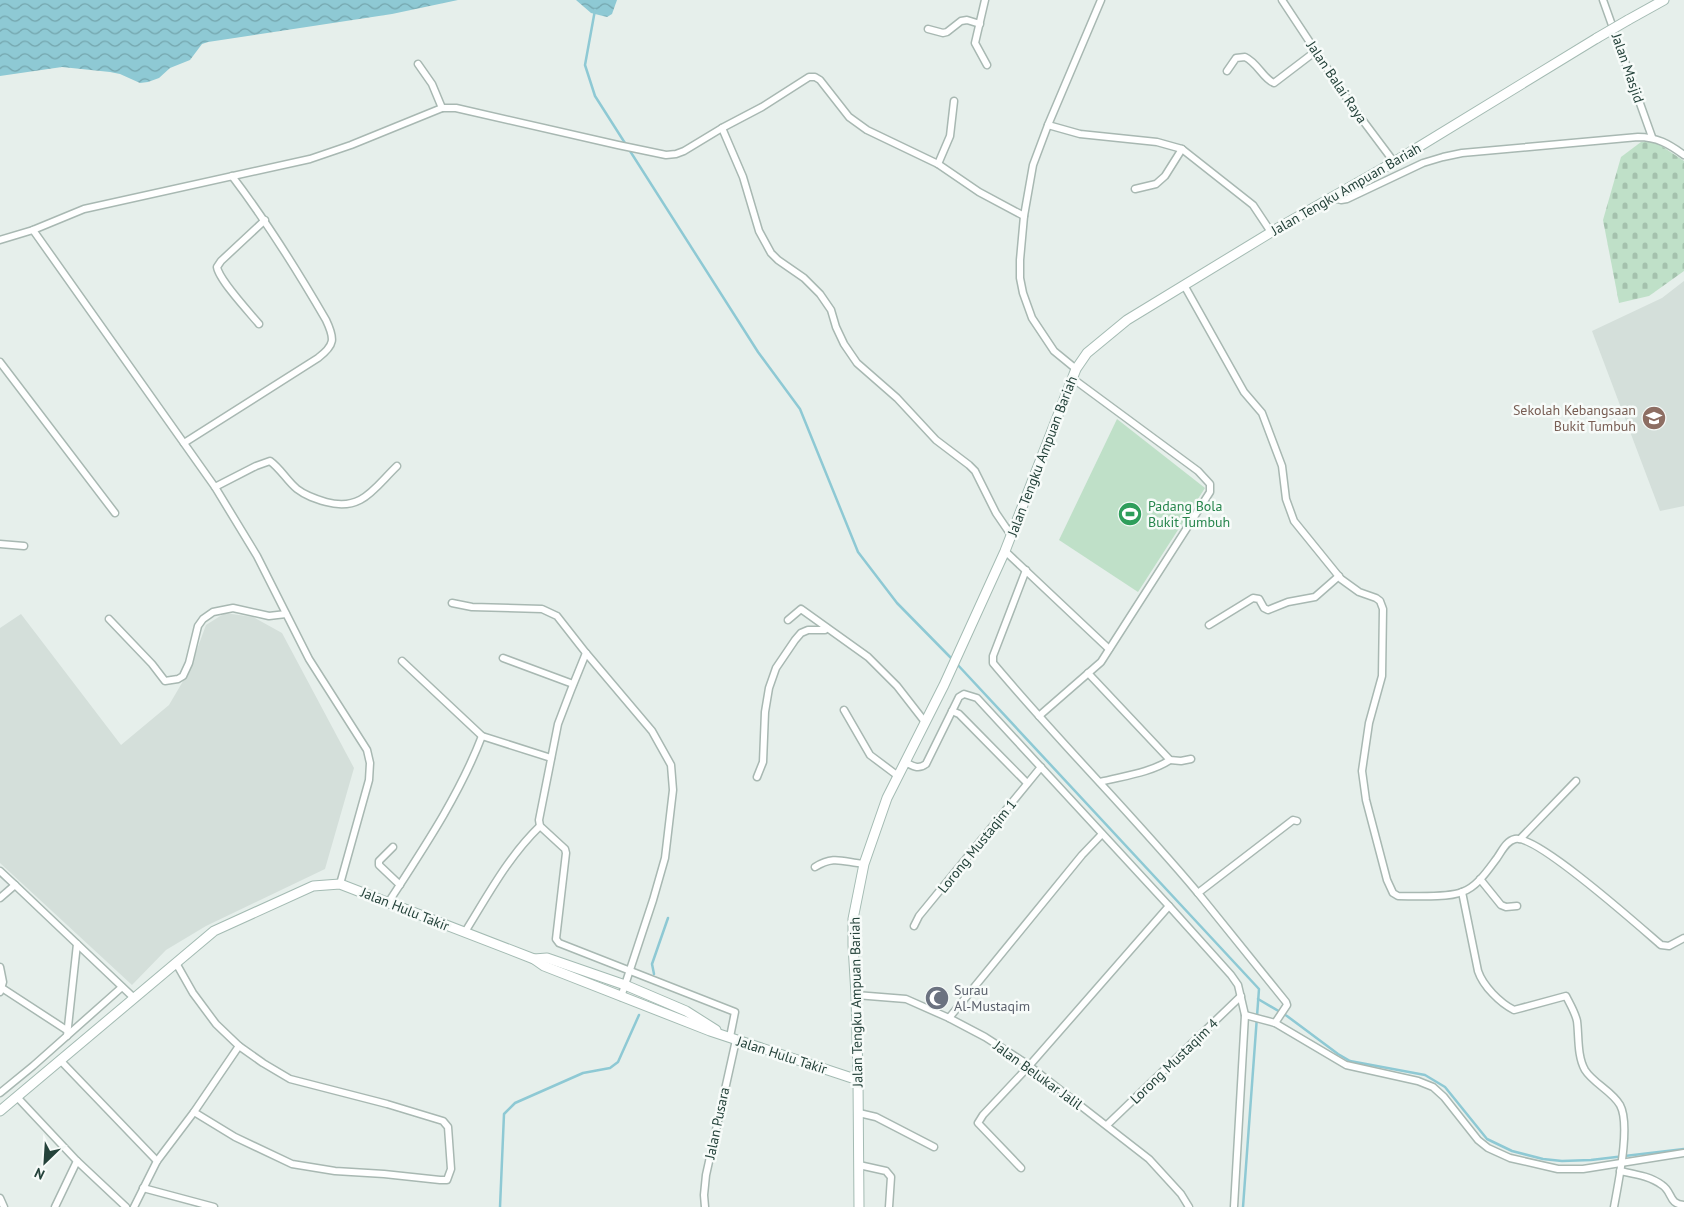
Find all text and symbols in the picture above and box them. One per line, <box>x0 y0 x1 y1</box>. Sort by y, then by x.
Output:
street label: Jalan Masjid <box>1607 30 1648 105</box>
street label: Jalan Balai Raya <box>1302 36 1371 127</box>
street label: Jalan Tengku Ampuan Bariah <box>1267 139 1424 240</box>
street label: Jalan Tengku Ampuan Bariah <box>1003 373 1081 540</box>
place label: Sekolah Kebangsaan Bukit Tumbuh <box>1513 401 1636 435</box>
school or university icon: Sekolah Kebangsaan Bukit Tumbuh <box>1641 405 1667 431</box>
place label: Padang Bola Bukit Tumbuh <box>1148 497 1230 531</box>
sports icon: Padang Bola Bukit Tumbuh <box>1117 501 1143 527</box>
street label: Lorong Mustaqim 1 <box>934 796 1020 896</box>
street label: Jalan Hulu Takir <box>357 883 452 935</box>
street label: Jalan Tengku Ampuan Bariah <box>846 917 867 1088</box>
place label: Surau Al-Mustaqim <box>954 981 1030 1015</box>
mosque icon: Surau Al-Mustaqim <box>924 985 950 1011</box>
street label: Lorong Mustaqim 4 <box>1126 1014 1222 1108</box>
street label: Jalan Hulu Takir <box>734 1032 830 1078</box>
street label: Jalan Belukar Jalil <box>989 1036 1086 1113</box>
street label: Jalan Pusara <box>700 1085 733 1161</box>
north arrow <box>20 1137 70 1187</box>
text: N <box>32 1164 47 1184</box>

